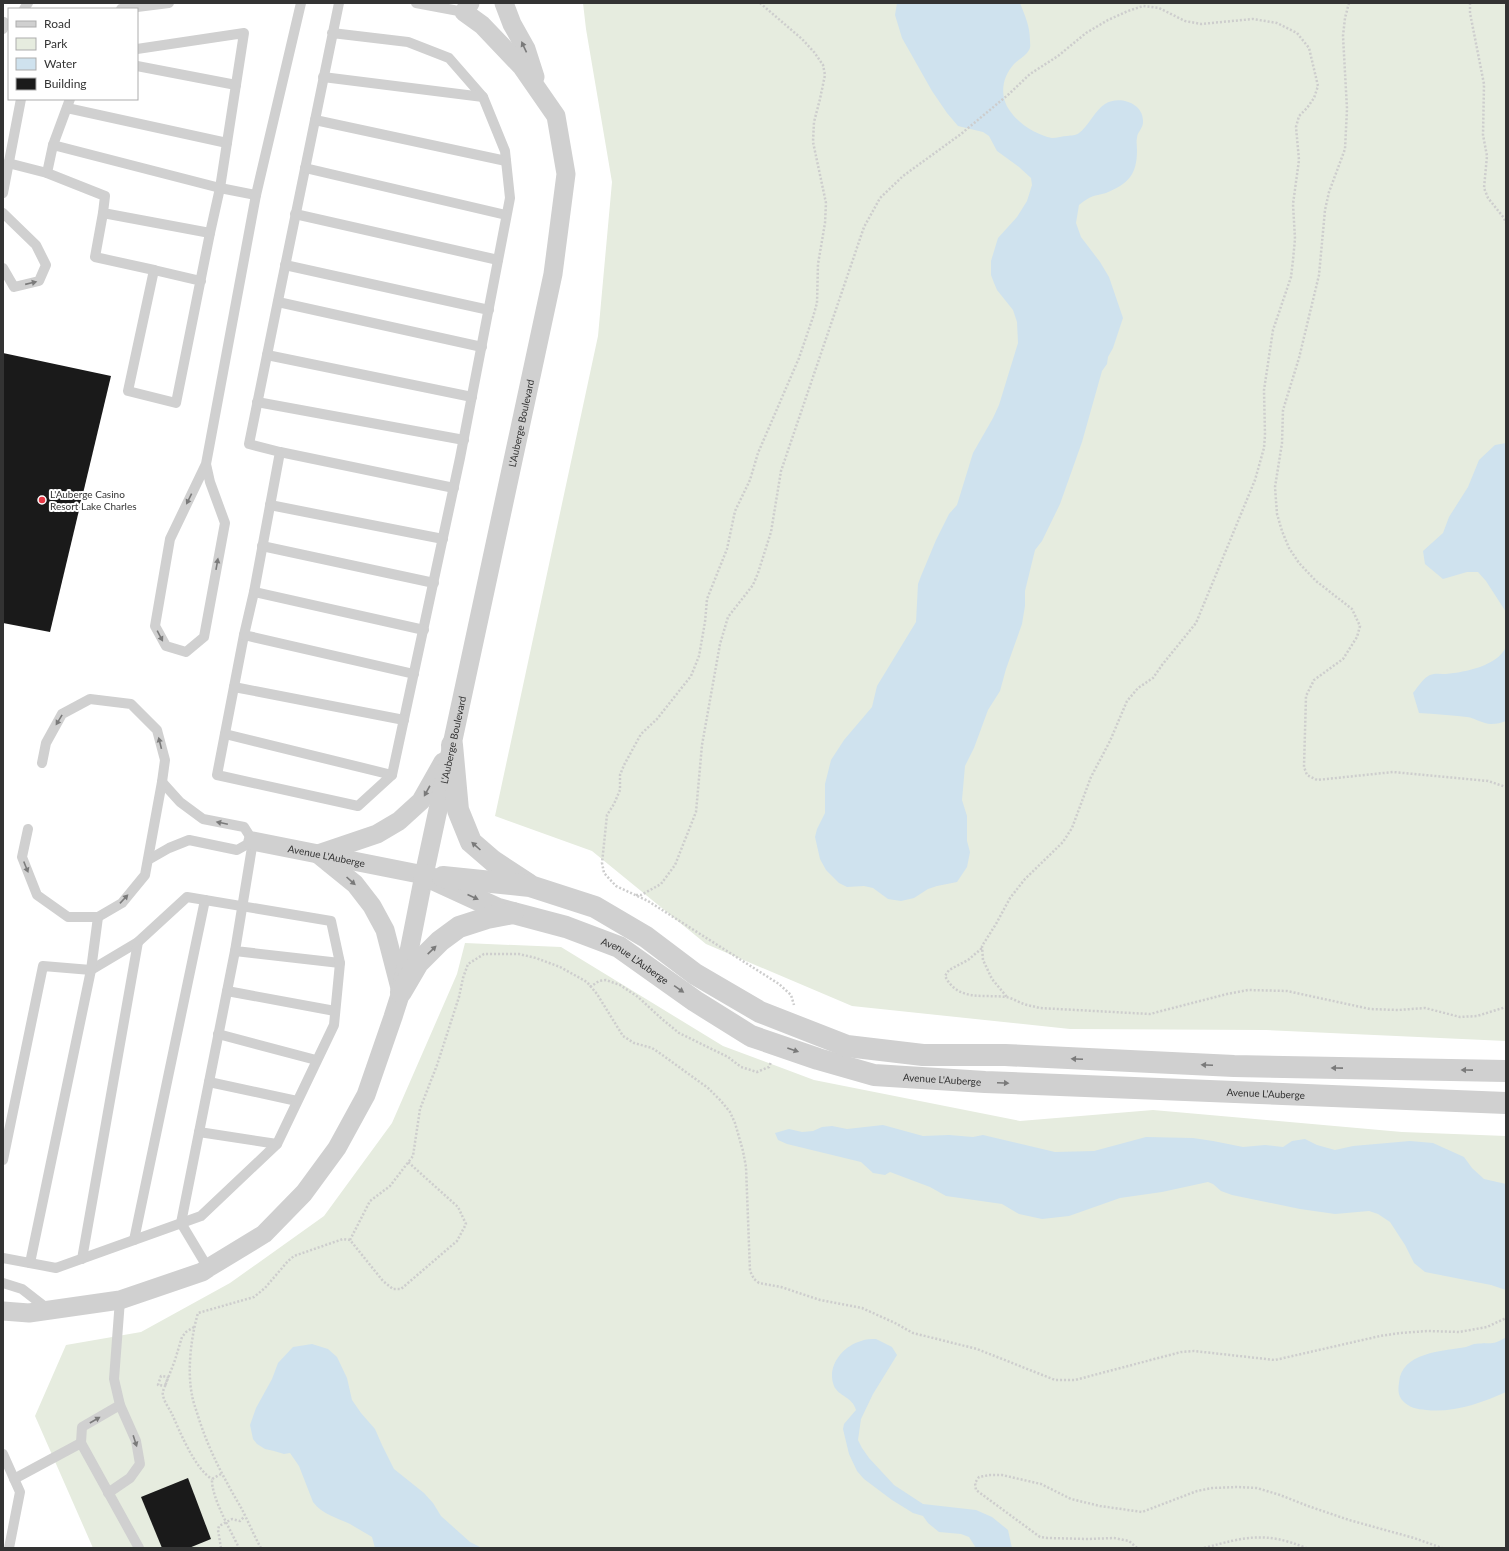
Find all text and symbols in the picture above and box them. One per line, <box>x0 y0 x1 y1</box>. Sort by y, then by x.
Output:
legend <box>8 8 138 100</box>
text: Road <box>44 16 71 31</box>
text: Park <box>44 36 68 51</box>
one-way arrow <box>521 41 527 53</box>
text: Water <box>44 56 77 71</box>
text: Building <box>44 76 87 91</box>
one-way arrow <box>25 280 37 286</box>
street label: L'Auberge Boulevard <box>506 378 536 468</box>
place label: L'Auberge Casino Resort Lake Charles <box>50 488 137 512</box>
one-way arrow <box>186 494 192 505</box>
marker: L'Auberge Casino Resort Lake Charles <box>37 495 47 505</box>
one-way arrow <box>214 558 220 570</box>
one-way arrow <box>157 630 164 642</box>
street label: L'Auberge Boulevard <box>438 695 468 785</box>
one-way arrow <box>55 714 62 726</box>
one-way arrow <box>157 737 163 749</box>
one-way arrow <box>423 785 430 797</box>
one-way arrow <box>216 819 228 825</box>
street label: Avenue L'Auberge <box>287 842 366 869</box>
one-way arrow <box>471 842 482 851</box>
one-way arrow <box>24 861 30 873</box>
one-way arrow <box>346 877 356 886</box>
one-way arrow <box>120 894 129 904</box>
one-way arrow <box>467 894 478 900</box>
street label: Avenue L'Auberge <box>599 935 671 987</box>
one-way arrow <box>427 945 437 954</box>
one-way arrow <box>673 985 684 993</box>
one-way arrow <box>787 1048 799 1054</box>
one-way arrow <box>1070 1056 1083 1062</box>
one-way arrow <box>1200 1062 1213 1068</box>
one-way arrow <box>1330 1065 1343 1071</box>
one-way arrow <box>1461 1067 1473 1074</box>
street label: Avenue L'Auberge <box>903 1071 982 1088</box>
one-way arrow <box>997 1080 1010 1086</box>
street label: Avenue L'Auberge <box>1226 1086 1305 1101</box>
one-way arrow <box>89 1416 101 1423</box>
one-way arrow <box>132 1435 138 1447</box>

